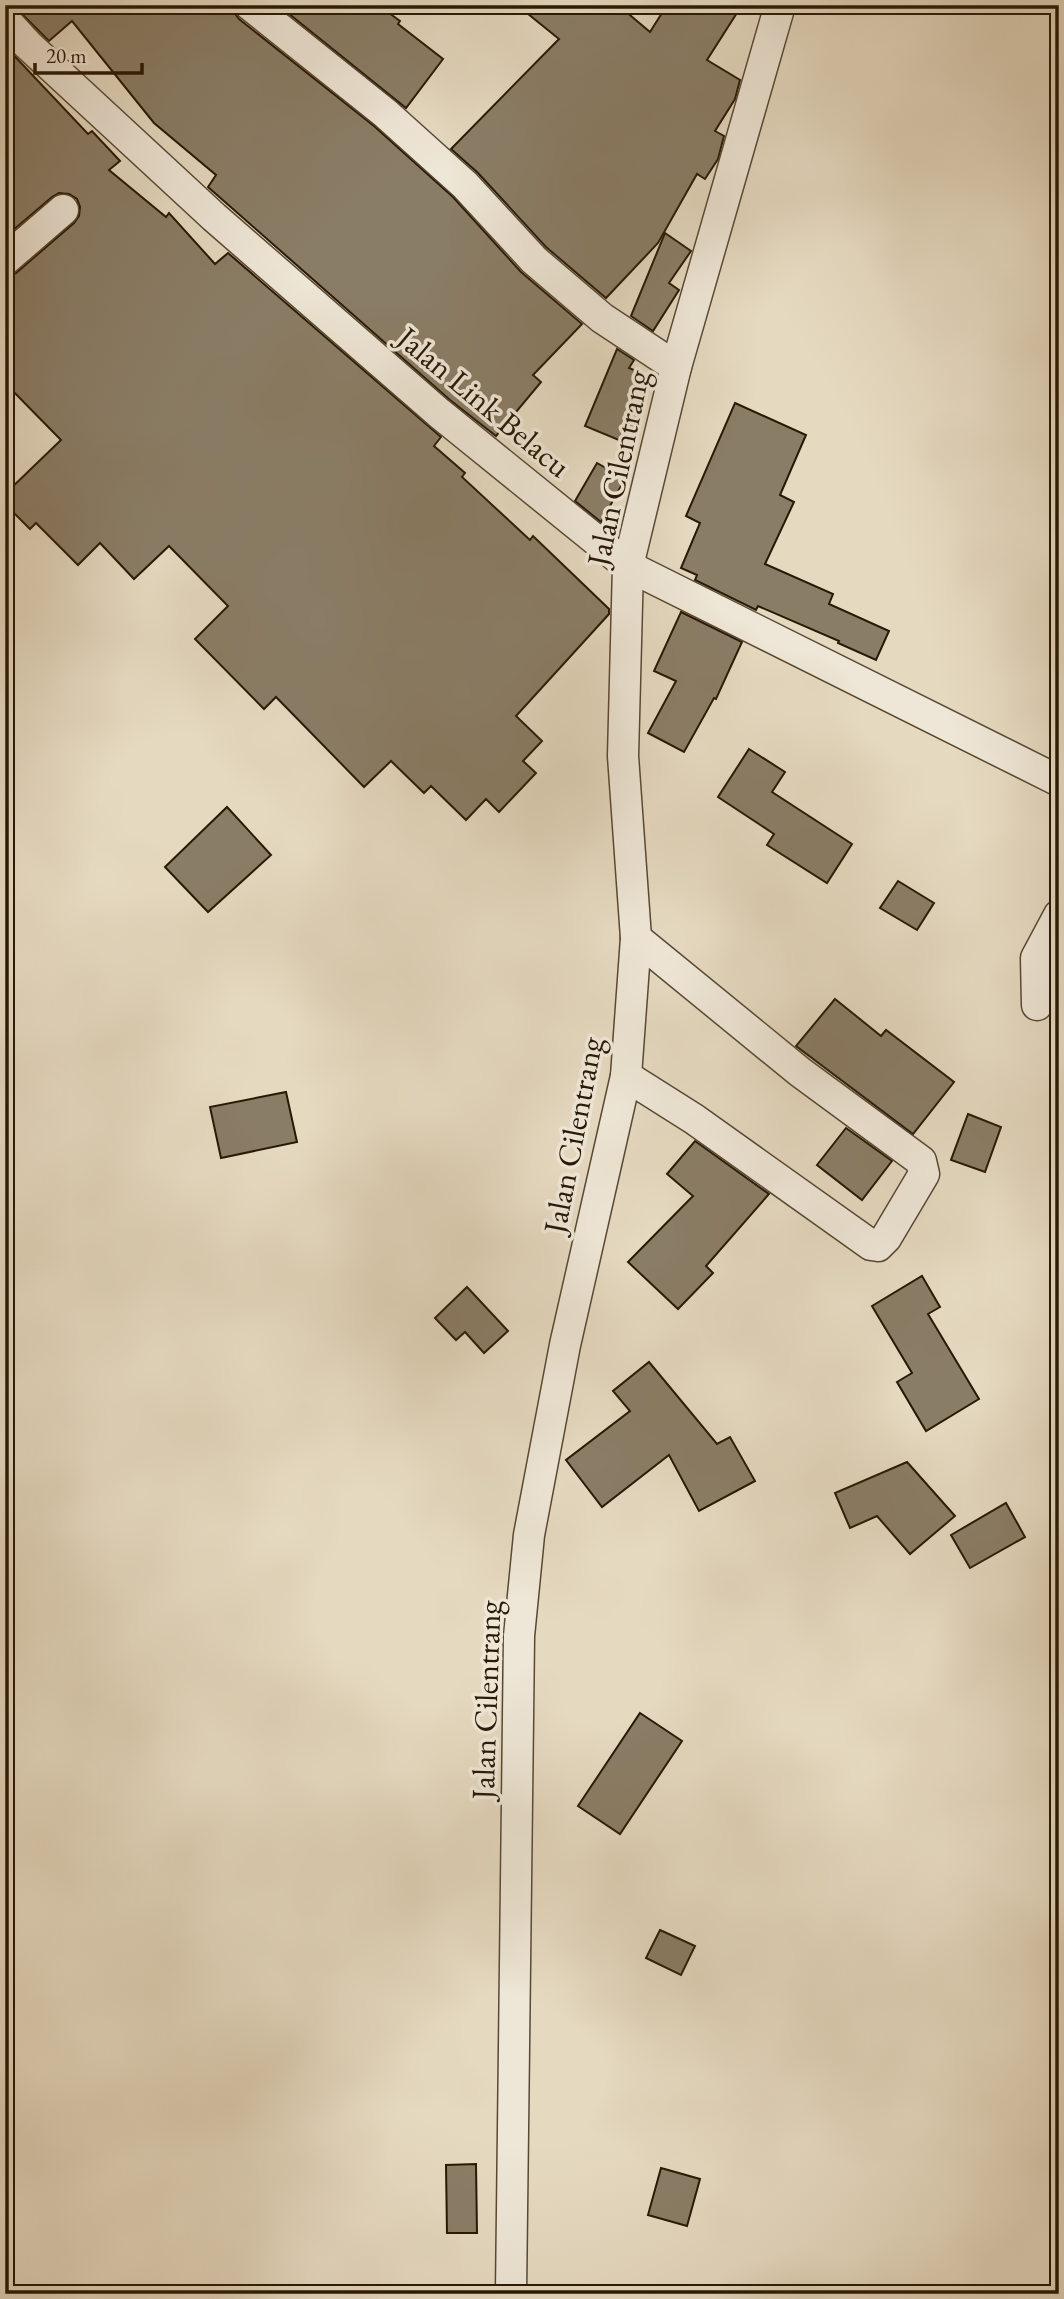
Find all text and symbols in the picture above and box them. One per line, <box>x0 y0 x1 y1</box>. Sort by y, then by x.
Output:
scale bar <box>35 32 142 76</box>
text: 20 m <box>46 42 87 69</box>
street label: Jalan Link Belacu <box>386 315 580 487</box>
street label: Jalan Cilentrang <box>576 365 659 573</box>
street label: Jalan Cilentrang <box>533 1032 613 1240</box>
street label: Jalan Cilentrang <box>461 1599 511 1803</box>

